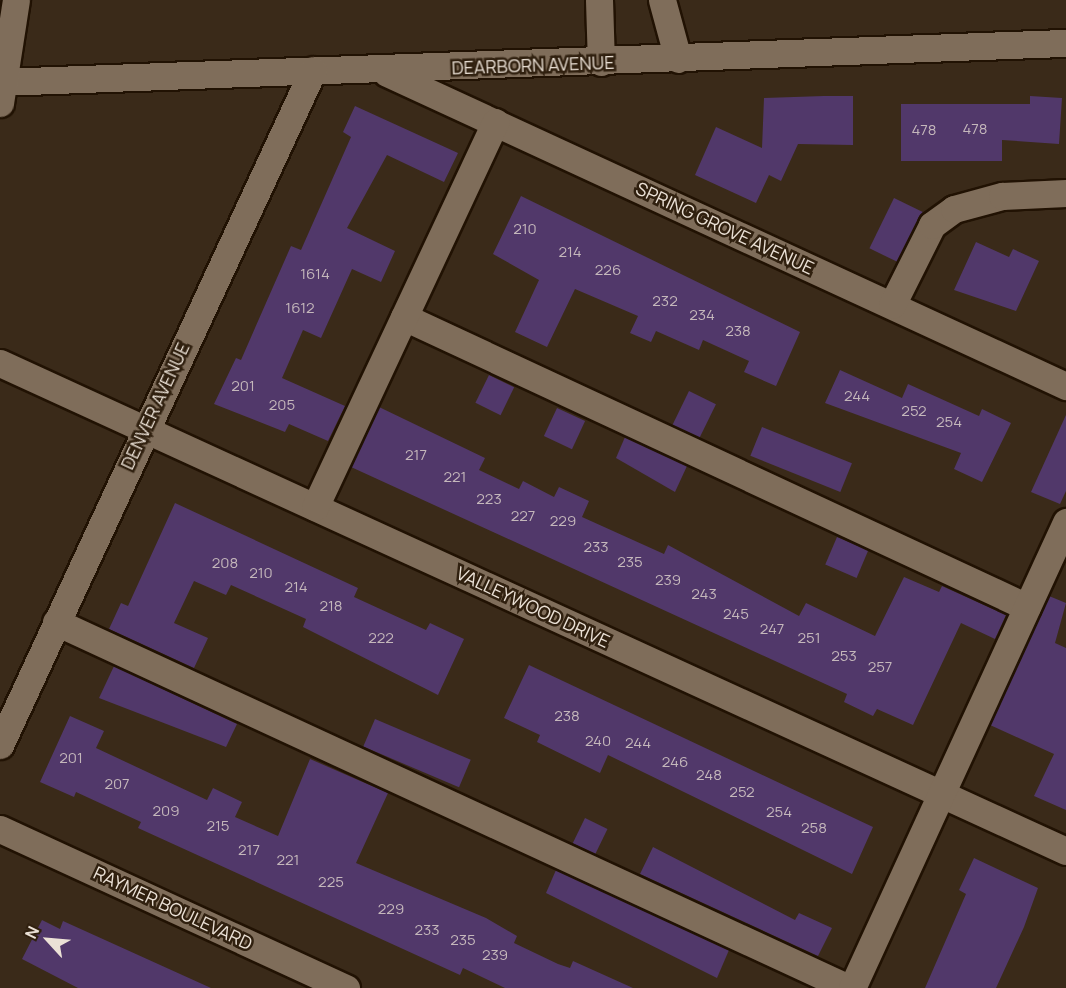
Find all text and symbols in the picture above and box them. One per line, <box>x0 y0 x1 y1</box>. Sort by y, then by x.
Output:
street label: DEARBORN AVENUE <box>451 51 615 79</box>
house number: 478 <box>962 120 988 138</box>
house number: 478 <box>911 121 937 139</box>
street label: SPRING GROVE AVENUE <box>633 177 817 279</box>
house number: 210 <box>513 220 537 238</box>
house number: 214 <box>558 243 582 261</box>
house number: 226 <box>595 261 621 279</box>
house number: 1614 <box>300 265 330 283</box>
house number: 232 <box>652 292 678 310</box>
house number: 1612 <box>285 299 315 317</box>
house number: 234 <box>689 306 715 324</box>
house number: 238 <box>725 322 751 340</box>
street label: DENVER AVENUE <box>116 339 194 473</box>
house number: 201 <box>231 377 255 395</box>
house number: 244 <box>844 387 870 405</box>
house number: 205 <box>269 396 295 414</box>
house number: 252 <box>901 402 927 420</box>
house number: 254 <box>936 413 962 431</box>
house number: 217 <box>405 446 427 464</box>
house number: 221 <box>444 468 466 486</box>
house number: 223 <box>476 490 502 508</box>
house number: 227 <box>511 507 535 525</box>
house number: 229 <box>550 512 576 530</box>
house number: 233 <box>583 538 609 556</box>
house number: 235 <box>617 553 643 571</box>
house number: 208 <box>212 554 238 572</box>
street label: VALLEYWOOD DRIVE <box>453 562 613 652</box>
house number: 210 <box>249 564 273 582</box>
house number: 239 <box>655 571 681 589</box>
house number: 214 <box>284 578 308 596</box>
house number: 243 <box>691 585 717 603</box>
house number: 218 <box>319 597 343 615</box>
house number: 245 <box>723 605 749 623</box>
house number: 247 <box>760 620 784 638</box>
house number: 222 <box>368 629 394 647</box>
house number: 251 <box>797 629 821 647</box>
house number: 253 <box>831 647 857 665</box>
house number: 257 <box>868 658 892 676</box>
house number: 238 <box>554 707 580 725</box>
house number: 240 <box>585 732 611 750</box>
house number: 244 <box>625 734 651 752</box>
house number: 201 <box>59 749 83 767</box>
house number: 246 <box>662 753 688 771</box>
house number: 248 <box>696 766 722 784</box>
house number: 207 <box>104 775 130 793</box>
house number: 252 <box>729 783 755 801</box>
house number: 209 <box>152 802 180 820</box>
house number: 254 <box>766 803 792 821</box>
house number: 215 <box>206 817 230 835</box>
house number: 258 <box>801 819 827 837</box>
house number: 217 <box>238 841 260 859</box>
house number: 221 <box>277 851 299 869</box>
street label: RAYMER BOULEVARD <box>90 862 256 954</box>
house number: 225 <box>318 873 344 891</box>
house number: 229 <box>378 900 404 918</box>
north arrow <box>18 910 78 970</box>
house number: 233 <box>414 921 440 939</box>
text: N <box>19 922 44 942</box>
house number: 235 <box>450 931 476 949</box>
house number: 239 <box>482 946 508 964</box>

